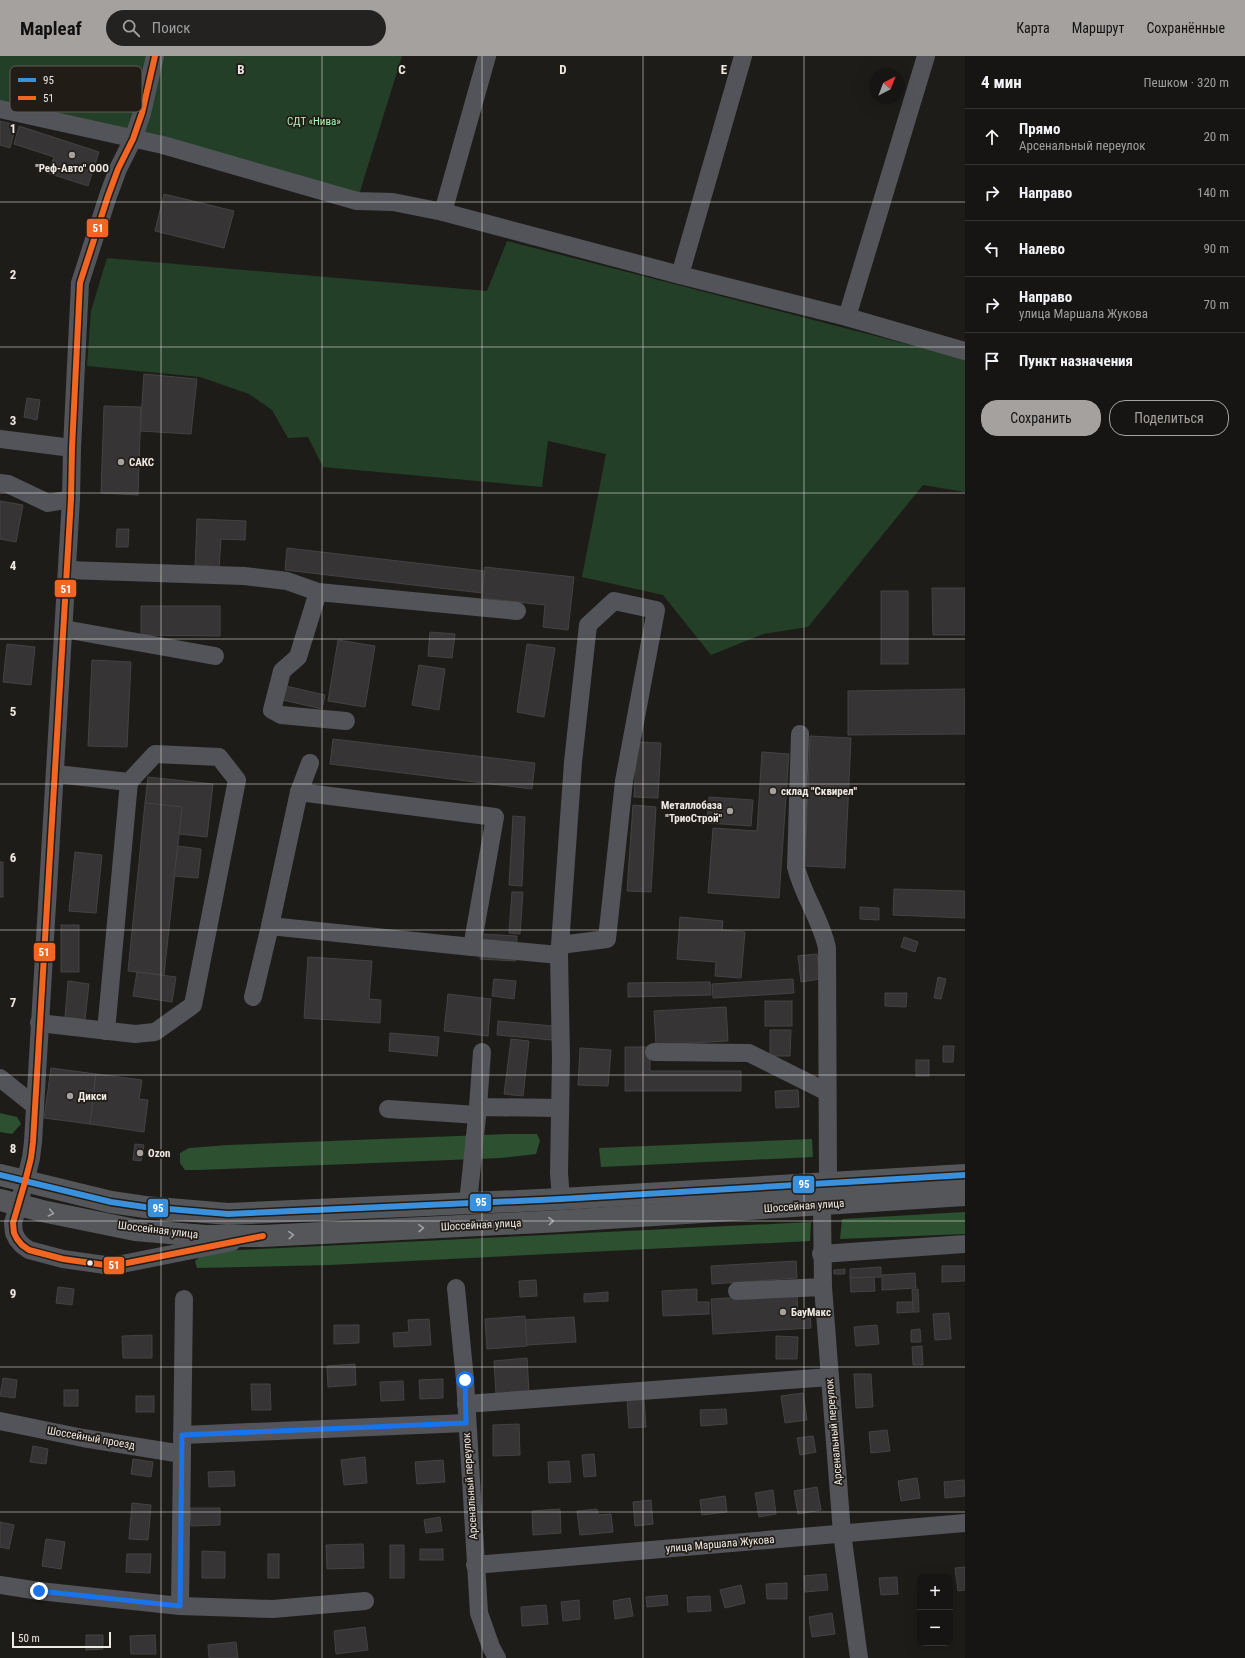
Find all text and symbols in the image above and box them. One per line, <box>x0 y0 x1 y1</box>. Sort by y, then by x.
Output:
search box <box>106 10 386 46</box>
text: Mapleaf <box>20 17 82 40</box>
icon: search <box>120 17 142 39</box>
text: Поиск <box>152 19 190 37</box>
text: Карта <box>1016 20 1050 36</box>
text: Маршрут <box>1072 20 1124 36</box>
text: Сохранённые <box>1146 20 1225 36</box>
text: B <box>237 62 245 77</box>
text: C <box>398 62 406 77</box>
text: D <box>559 62 567 77</box>
text: E <box>721 62 728 77</box>
legend <box>10 66 142 112</box>
north arrow <box>869 68 905 104</box>
text: 4 мин <box>981 72 1022 92</box>
text: 95 <box>43 74 54 87</box>
text: Пешком · 320 m <box>1143 75 1229 90</box>
text: 51 <box>43 92 54 105</box>
park label: СДТ «Нива» <box>287 115 341 128</box>
text: Прямо <box>1019 120 1060 138</box>
text: 1 <box>10 121 16 136</box>
icon: ahead <box>981 126 1003 148</box>
text: 20 m <box>1203 129 1229 144</box>
text: Арсенальный переулок <box>1019 138 1145 153</box>
marker: "Реф-Авто" ООО <box>67 150 77 160</box>
place label: "Реф-Авто" ООО <box>35 162 109 175</box>
icon: right <box>981 182 1003 204</box>
text: Направо <box>1019 184 1072 202</box>
text: 140 m <box>1197 185 1229 200</box>
line badge: 51 <box>86 218 109 238</box>
text: 51 <box>92 222 104 235</box>
icon: left <box>981 238 1003 260</box>
text: Налево <box>1019 240 1065 258</box>
text: 90 m <box>1203 241 1229 256</box>
text: 2 <box>10 267 17 282</box>
text: Направо <box>1019 288 1072 306</box>
icon: right <box>981 294 1003 316</box>
text: 70 m <box>1203 297 1229 312</box>
text: улица Маршала Жукова <box>1019 306 1148 321</box>
icon: arrive <box>981 350 1003 372</box>
text: Пункт назначения <box>1019 352 1133 370</box>
button: Сохранить <box>981 400 1101 436</box>
button: Поделиться <box>1109 400 1229 436</box>
text: 3 <box>10 413 16 428</box>
place label: САКС <box>129 456 154 469</box>
marker: САКС <box>116 457 126 467</box>
text: 4 <box>10 558 17 573</box>
line badge: 51 <box>54 579 77 598</box>
text: 51 <box>60 583 72 596</box>
text: 5 <box>10 704 17 719</box>
place label: склад "Сквирел" <box>781 785 858 798</box>
marker: склад "Сквирел" <box>768 786 778 796</box>
place label: Металлобаза "ТриоСтрой" <box>661 799 722 825</box>
marker: Металлобаза "ТриоСтрой" <box>725 806 735 816</box>
text: 6 <box>10 850 17 865</box>
line badge: 51 <box>33 942 56 962</box>
text: 51 <box>38 946 50 959</box>
text: 7 <box>10 995 17 1010</box>
place label: Дикси <box>78 1090 107 1103</box>
marker: Дикси <box>65 1091 75 1101</box>
text: 8 <box>10 1141 16 1156</box>
place label: Ozon <box>148 1147 170 1160</box>
marker: Ozon <box>135 1148 145 1158</box>
line badge: 95 <box>792 1175 815 1194</box>
text: 95 <box>798 1178 810 1191</box>
line badge: 95 <box>469 1193 492 1212</box>
text: 95 <box>475 1196 487 1209</box>
street label: Шоссейная улица <box>763 1197 845 1215</box>
line badge: 95 <box>147 1198 169 1218</box>
text: 95 <box>152 1202 164 1215</box>
one-way arrow <box>48 1208 55 1216</box>
street label: Шоссейная улица <box>440 1216 522 1234</box>
one-way arrow <box>548 1217 554 1226</box>
street label: Шоссейная улица <box>117 1219 199 1241</box>
one-way arrow <box>418 1224 424 1232</box>
one-way arrow <box>288 1230 294 1239</box>
line badge: 51 <box>103 1256 125 1275</box>
unlabelled marker <box>85 1258 95 1268</box>
text: 51 <box>108 1259 120 1272</box>
text: 9 <box>10 1286 16 1301</box>
place label: БауМакс <box>791 1306 831 1319</box>
marker: БауМакс <box>778 1307 788 1317</box>
route start <box>456 1371 474 1389</box>
street label: Арсенальный переулок <box>823 1377 845 1486</box>
street label: Шоссейный проезд <box>46 1424 136 1452</box>
street label: Арсенальный переулок <box>460 1431 480 1540</box>
street label: улица Маршала Жукова <box>665 1533 775 1555</box>
map controls <box>917 1574 953 1646</box>
button: + <box>917 1574 953 1610</box>
route end <box>30 1582 48 1600</box>
button: − <box>917 1610 953 1646</box>
scale bar <box>12 1630 111 1649</box>
text: 50 m <box>18 1632 40 1645</box>

